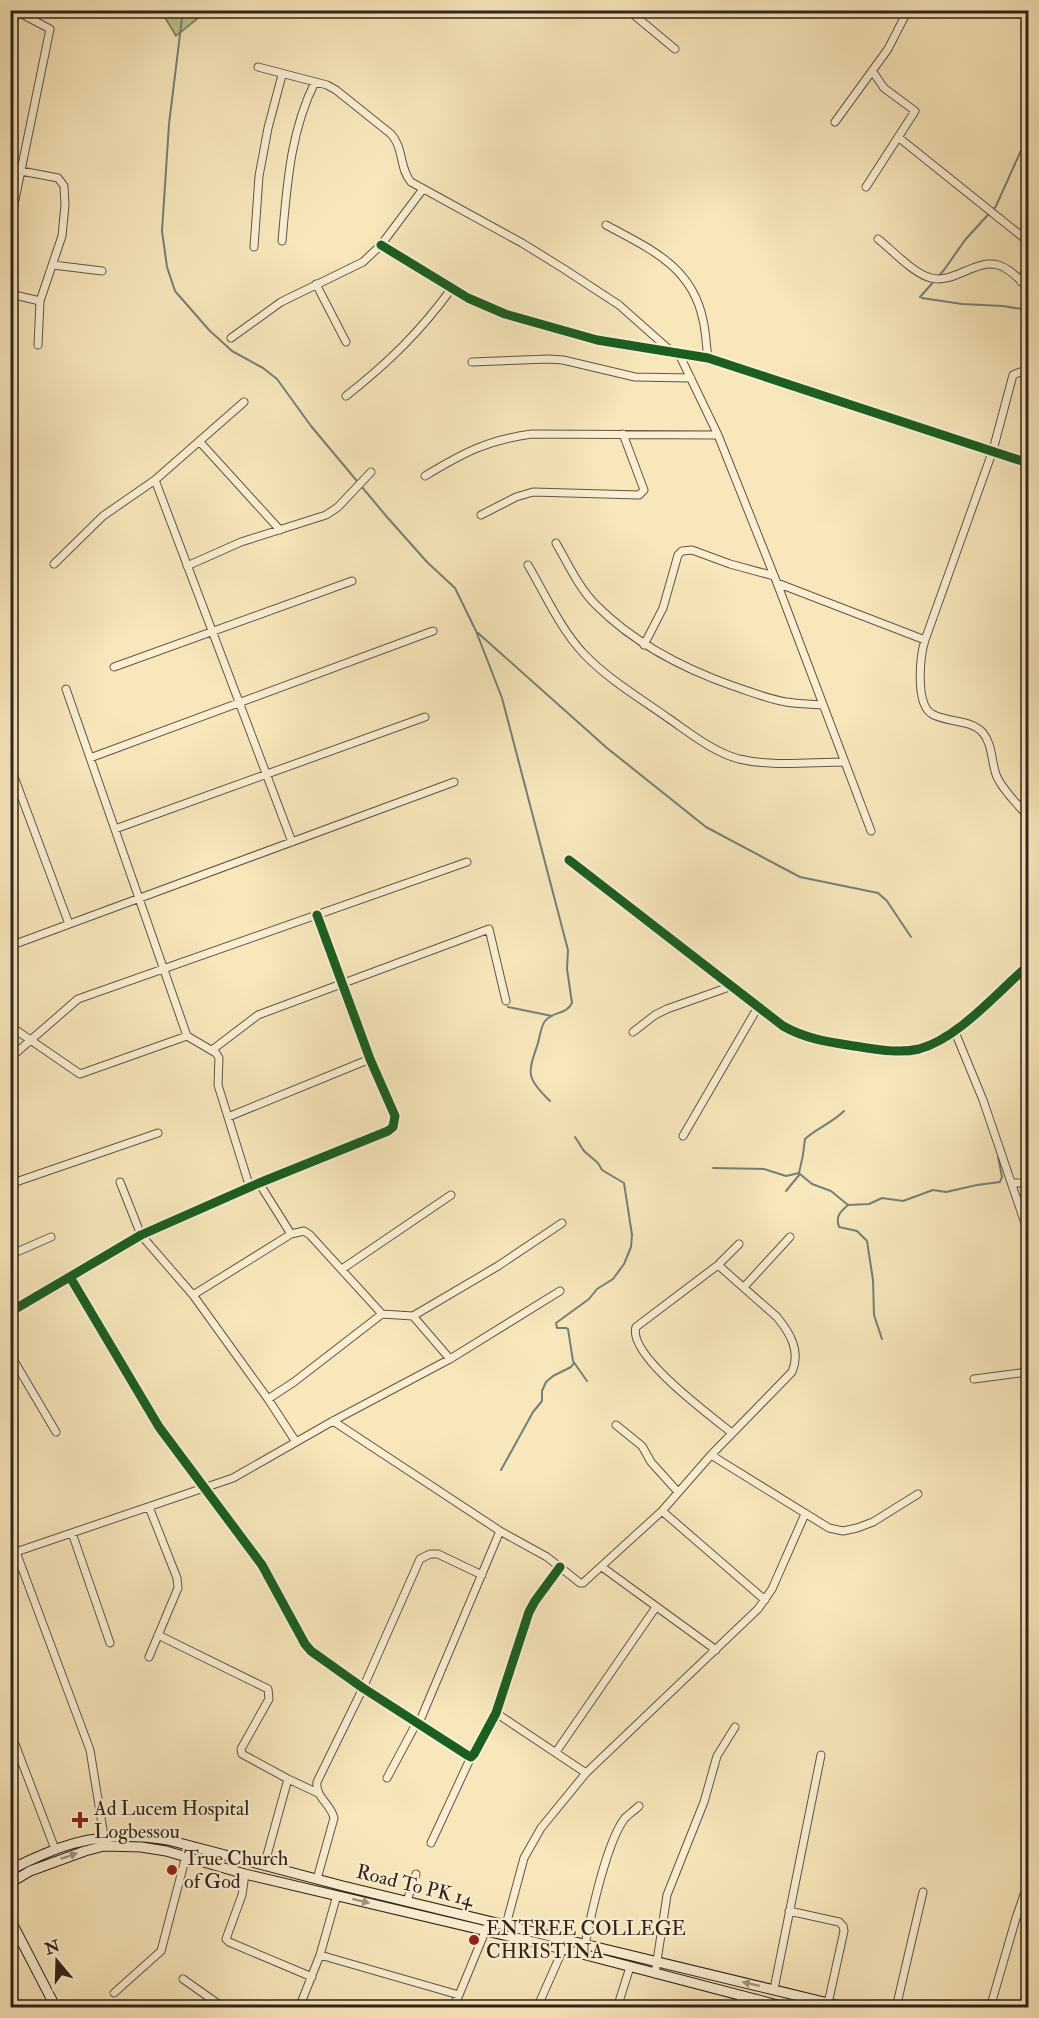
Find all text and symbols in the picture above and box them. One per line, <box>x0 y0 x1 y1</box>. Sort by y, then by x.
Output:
place label: Ad Lucem Hospital Logbessou <box>93 1796 249 1844</box>
marker: Ad Lucem Hospital Logbessou <box>71 1811 89 1829</box>
place label: True Church of God <box>184 1846 289 1894</box>
one-way arrow <box>60 1850 78 1860</box>
street label: Road To PK 14 <box>354 1859 477 1912</box>
marker: True Church of God <box>165 1863 179 1877</box>
one-way arrow <box>352 1897 370 1906</box>
place label: ENTREE COLLEGE CHRISTINA <box>486 1916 686 1964</box>
north arrow <box>27 1931 87 1991</box>
marker: ENTREE COLLEGE CHRISTINA <box>467 1933 481 1947</box>
text: N <box>41 1936 63 1960</box>
one-way arrow <box>742 1978 761 1988</box>

